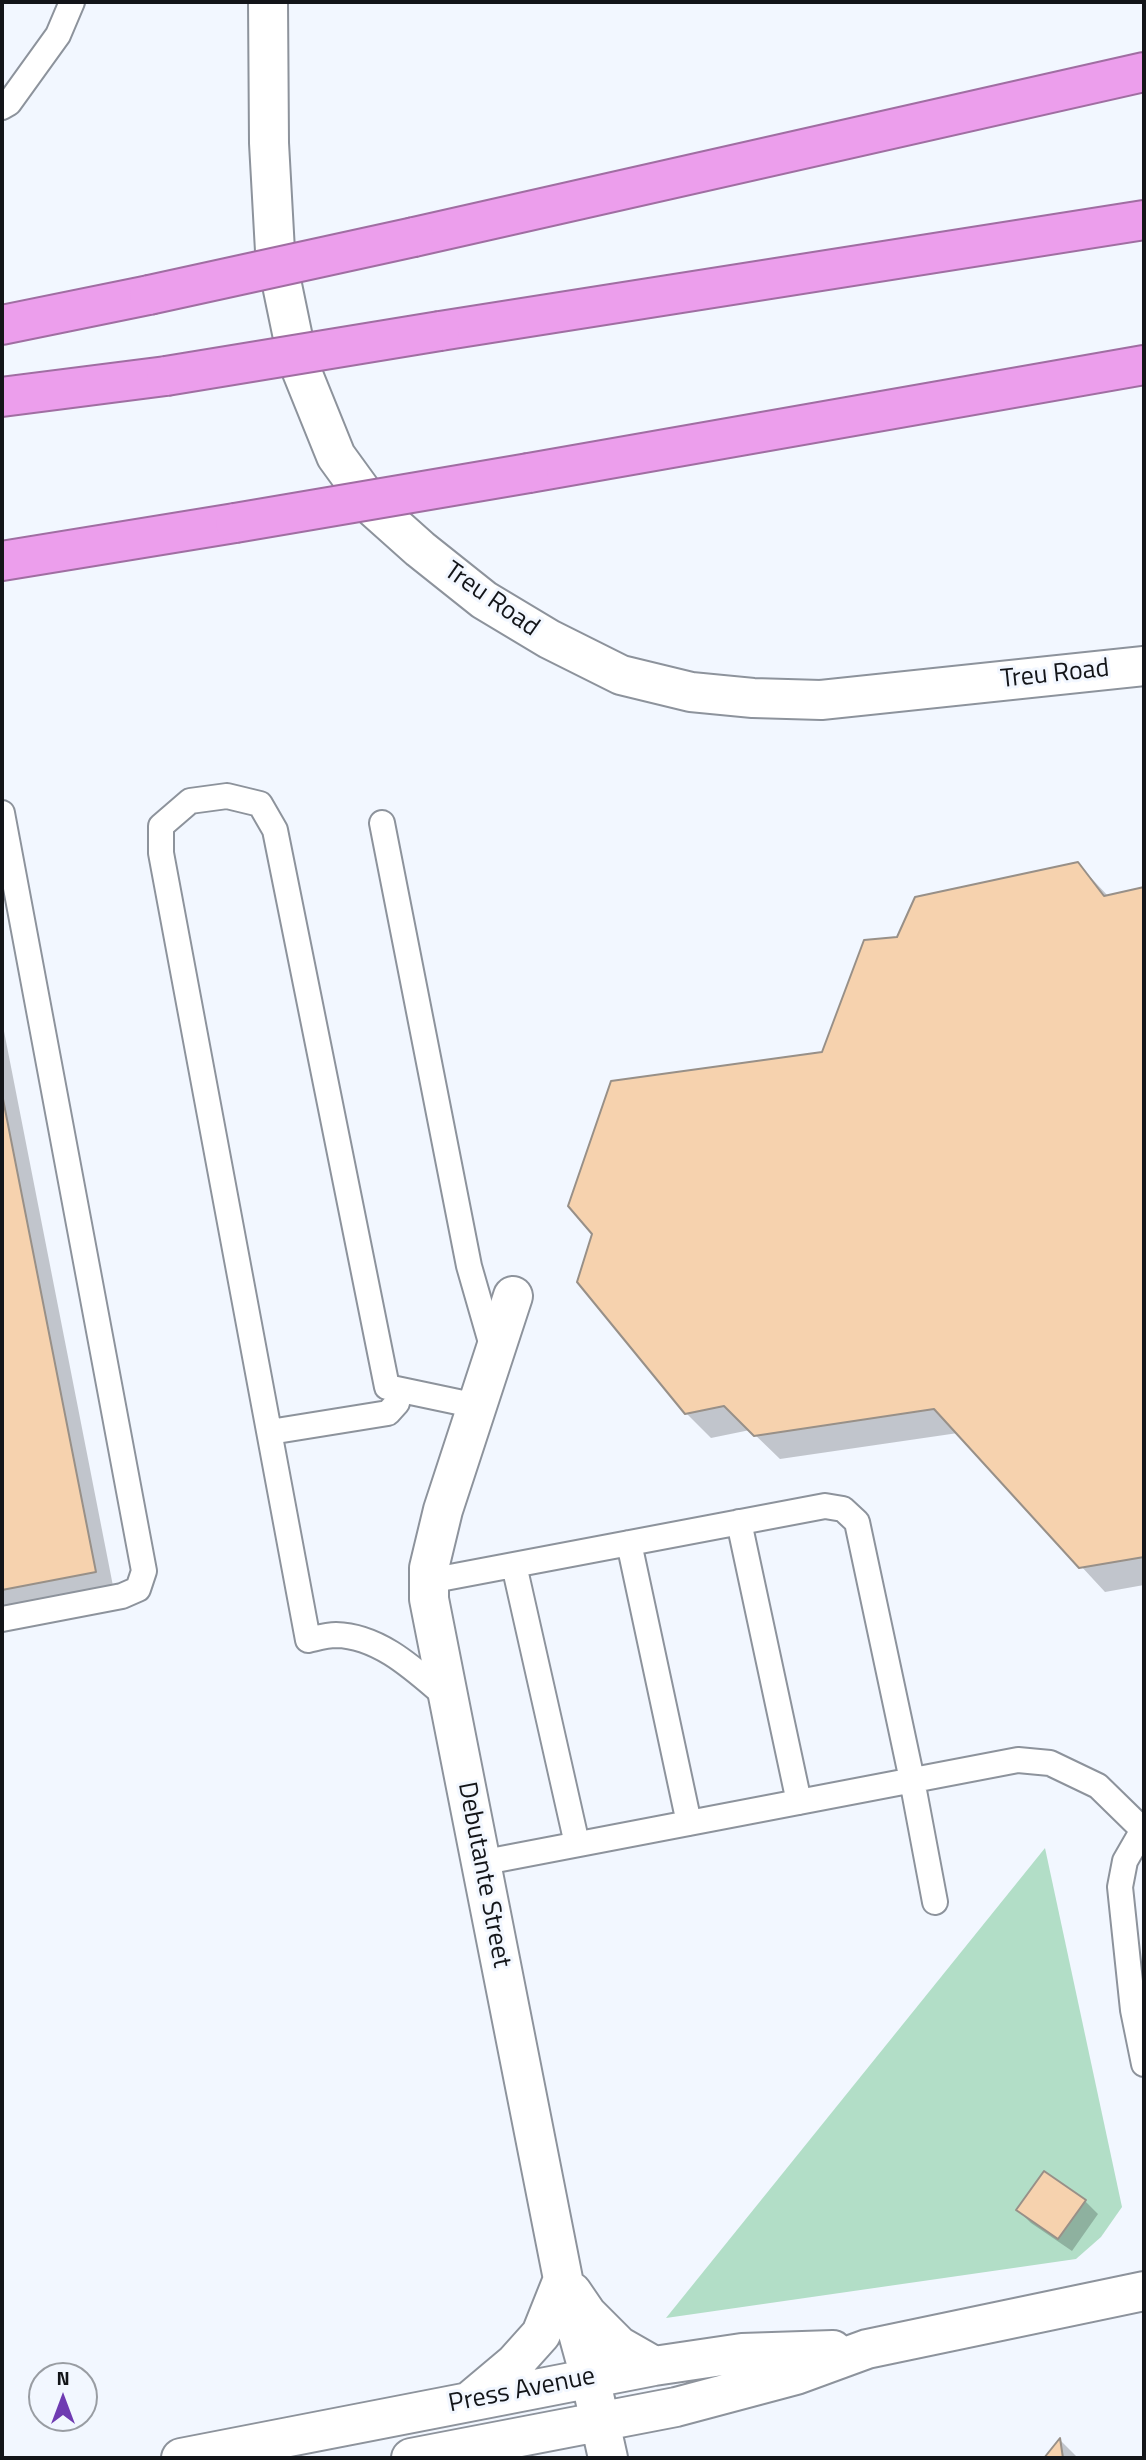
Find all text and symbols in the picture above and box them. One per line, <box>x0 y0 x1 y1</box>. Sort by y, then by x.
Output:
street label: Treu Road <box>437 556 545 644</box>
street label: Treu Road <box>999 654 1111 696</box>
street label: Debutante Street <box>450 1780 516 1970</box>
north arrow <box>28 2362 98 2432</box>
street label: Press Avenue <box>446 2362 598 2420</box>
text: N <box>56 2363 70 2392</box>

